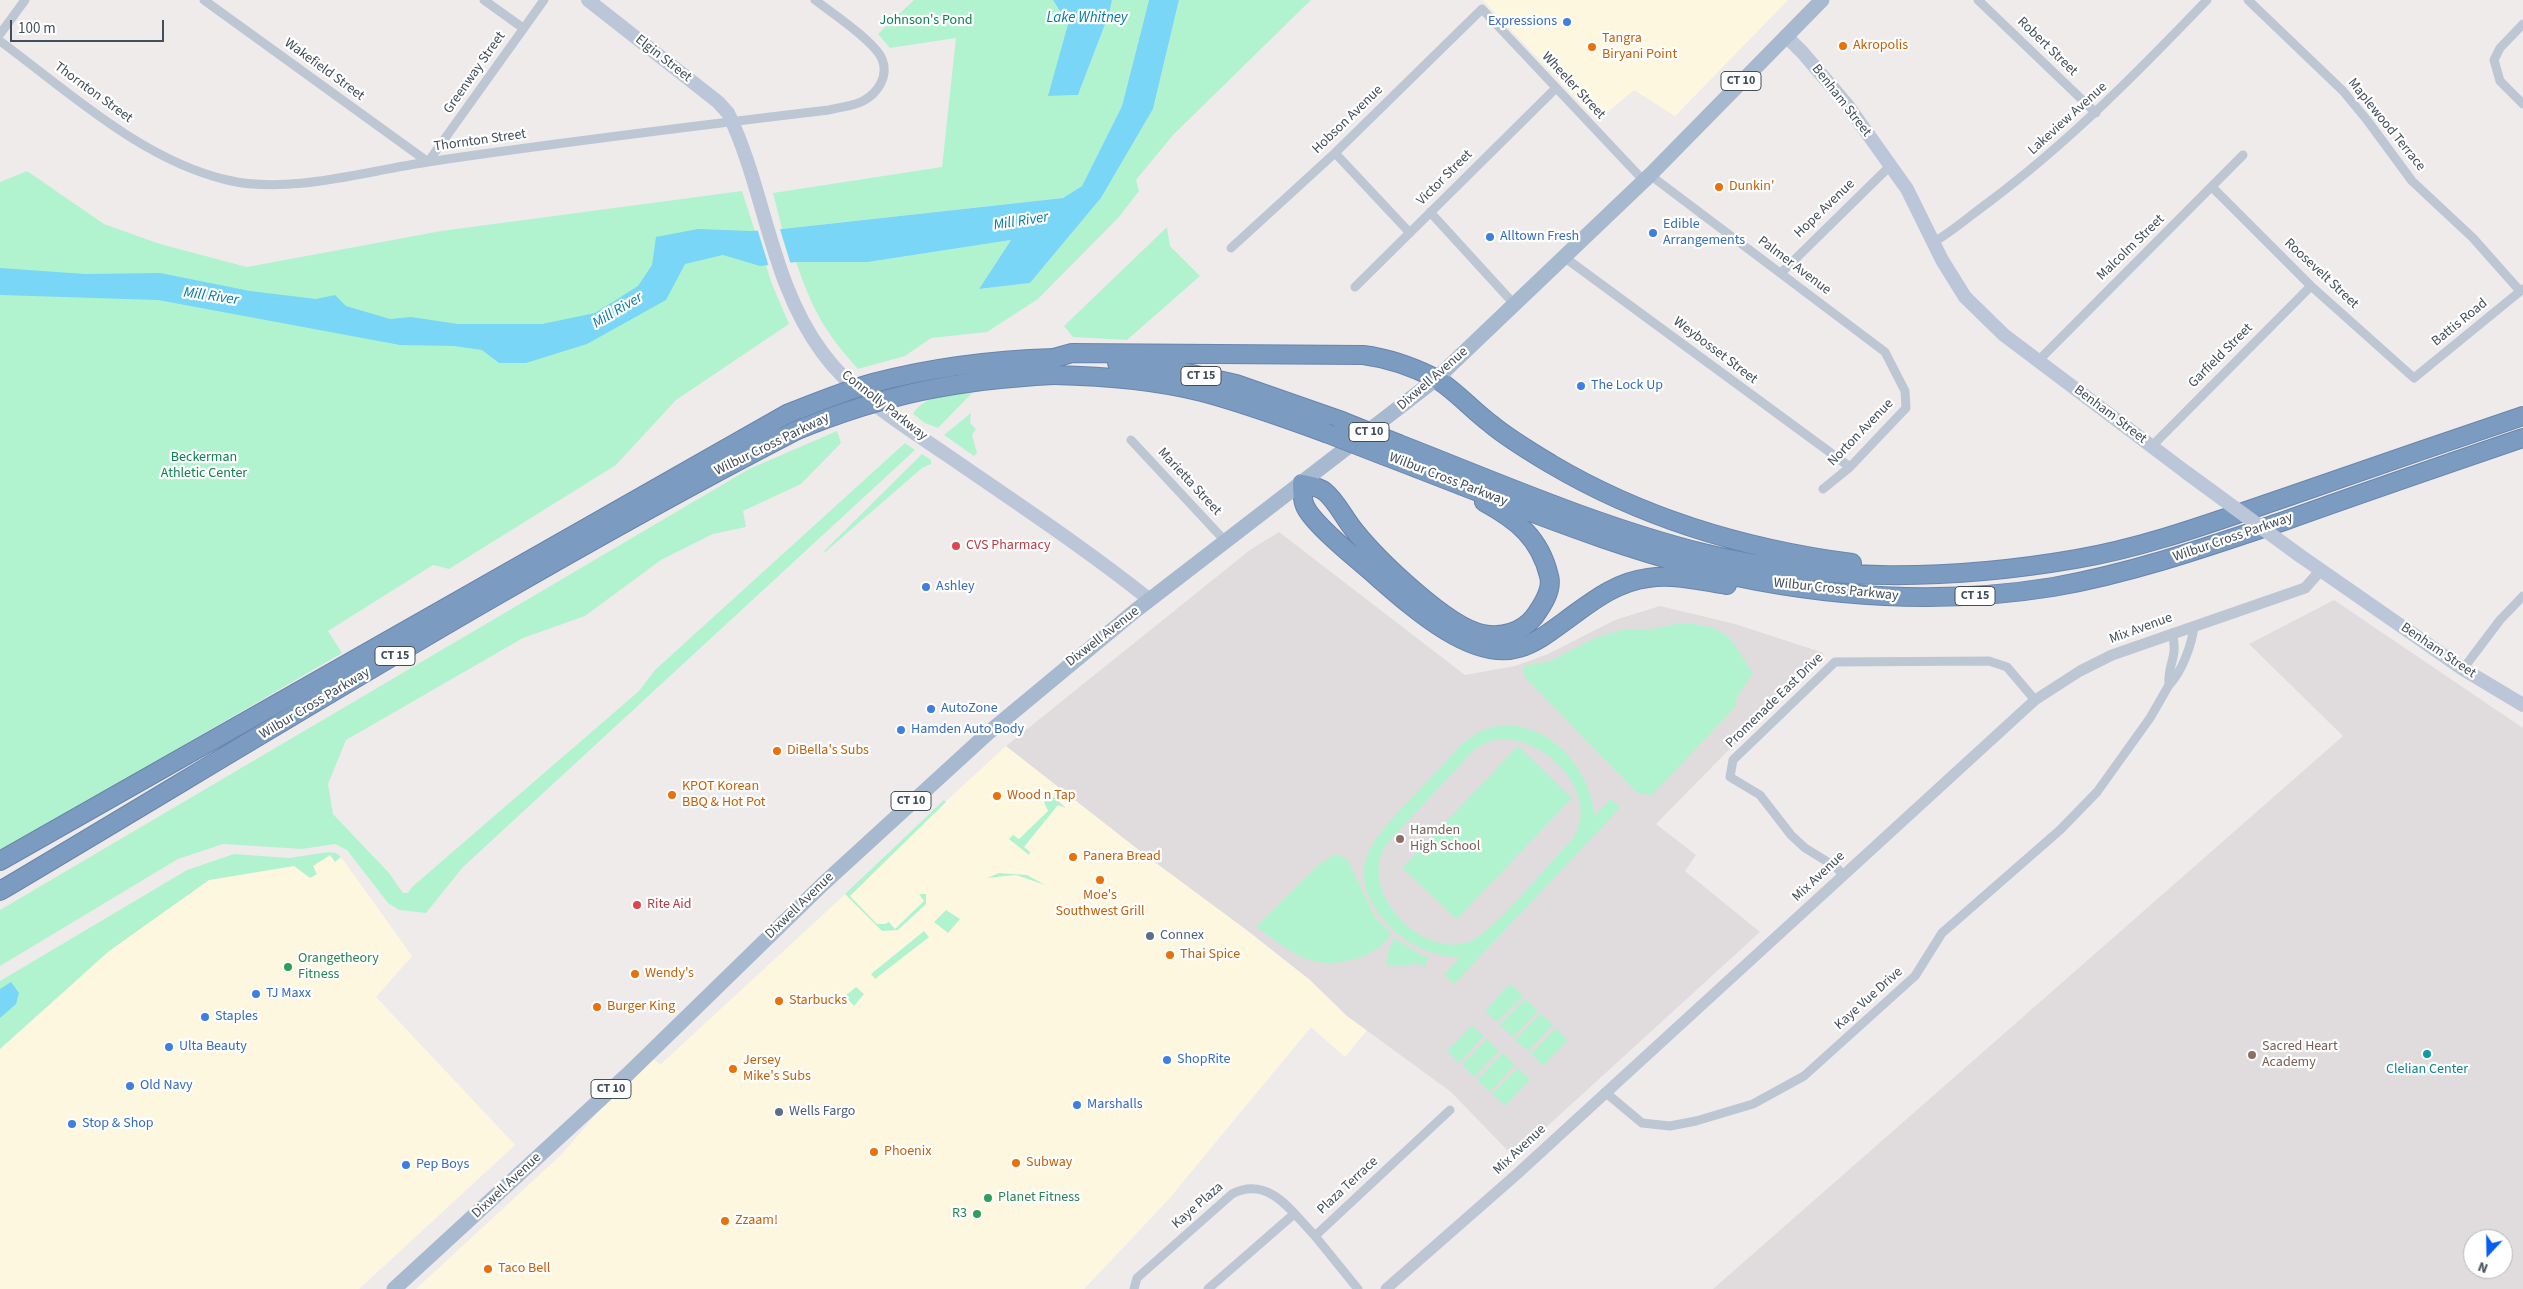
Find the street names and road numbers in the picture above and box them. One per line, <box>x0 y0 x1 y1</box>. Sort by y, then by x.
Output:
street label: Robert Street <box>2013 14 2081 80</box>
street label: Greenway Street <box>441 29 509 117</box>
street label: Elgin Street <box>631 32 695 86</box>
street label: Wakefield Street <box>281 35 367 105</box>
street label: Wheeler Street <box>1538 49 1608 123</box>
street label: Thornton Street <box>50 59 136 127</box>
street label: Benham Street <box>1808 62 1874 140</box>
road number: CT 10 <box>1721 72 1761 90</box>
street label: Maplewood Terrace <box>2343 75 2429 175</box>
street label: Lakeview Avenue <box>2025 79 2111 159</box>
street label: Hobson Avenue <box>1309 82 1387 158</box>
street label: Thornton Street <box>433 126 527 156</box>
street label: Victor Street <box>1414 147 1476 209</box>
street label: Hope Avenue <box>1791 176 1859 242</box>
street label: Malcolm Street <box>2094 212 2168 284</box>
street label: Palmer Avenue <box>1754 233 1834 299</box>
street label: Roosevelt Street <box>2280 235 2362 313</box>
street label: Battis Road <box>2429 296 2491 350</box>
street label: Weybosset Street <box>1670 314 1760 388</box>
street label: Garfield Street <box>2185 320 2257 392</box>
street label: Dixwell Avenue <box>1394 344 1472 414</box>
road number: CT 15 <box>1181 366 1221 386</box>
street label: Connolly Parkway <box>838 367 930 445</box>
street label: Benham Street <box>2070 382 2150 448</box>
street label: Norton Avenue <box>1825 396 1897 470</box>
street label: Wilbur Cross Parkway <box>712 410 832 480</box>
road number: CT 10 <box>1349 422 1389 442</box>
street label: Marietta Street <box>1153 445 1225 519</box>
street label: Wilbur Cross Parkway <box>1386 450 1510 510</box>
street label: Wilbur Cross Parkway <box>2171 510 2295 566</box>
street label: Wilbur Cross Parkway <box>1773 575 1899 605</box>
road number: CT 15 <box>1955 586 1995 606</box>
street label: Dixwell Avenue <box>1063 603 1143 671</box>
street label: Mix Avenue <box>2107 610 2175 648</box>
street label: Benham Street <box>2397 620 2479 682</box>
road number: CT 15 <box>375 646 415 666</box>
street label: Promenade East Drive <box>1723 650 1827 752</box>
street label: Wilbur Cross Parkway <box>257 664 373 744</box>
road number: CT 10 <box>891 791 931 810</box>
street label: Mix Avenue <box>1789 848 1849 906</box>
street label: Dixwell Avenue <box>762 869 838 943</box>
street label: Kaye Vue Drive <box>1831 964 1907 1034</box>
road number: CT 10 <box>591 1080 631 1098</box>
street label: Mix Avenue <box>1490 1121 1550 1179</box>
street label: Dixwell Avenue <box>469 1150 545 1222</box>
street label: Plaza Terrace <box>1314 1154 1382 1218</box>
street label: Kaye Plaza <box>1169 1179 1227 1233</box>

